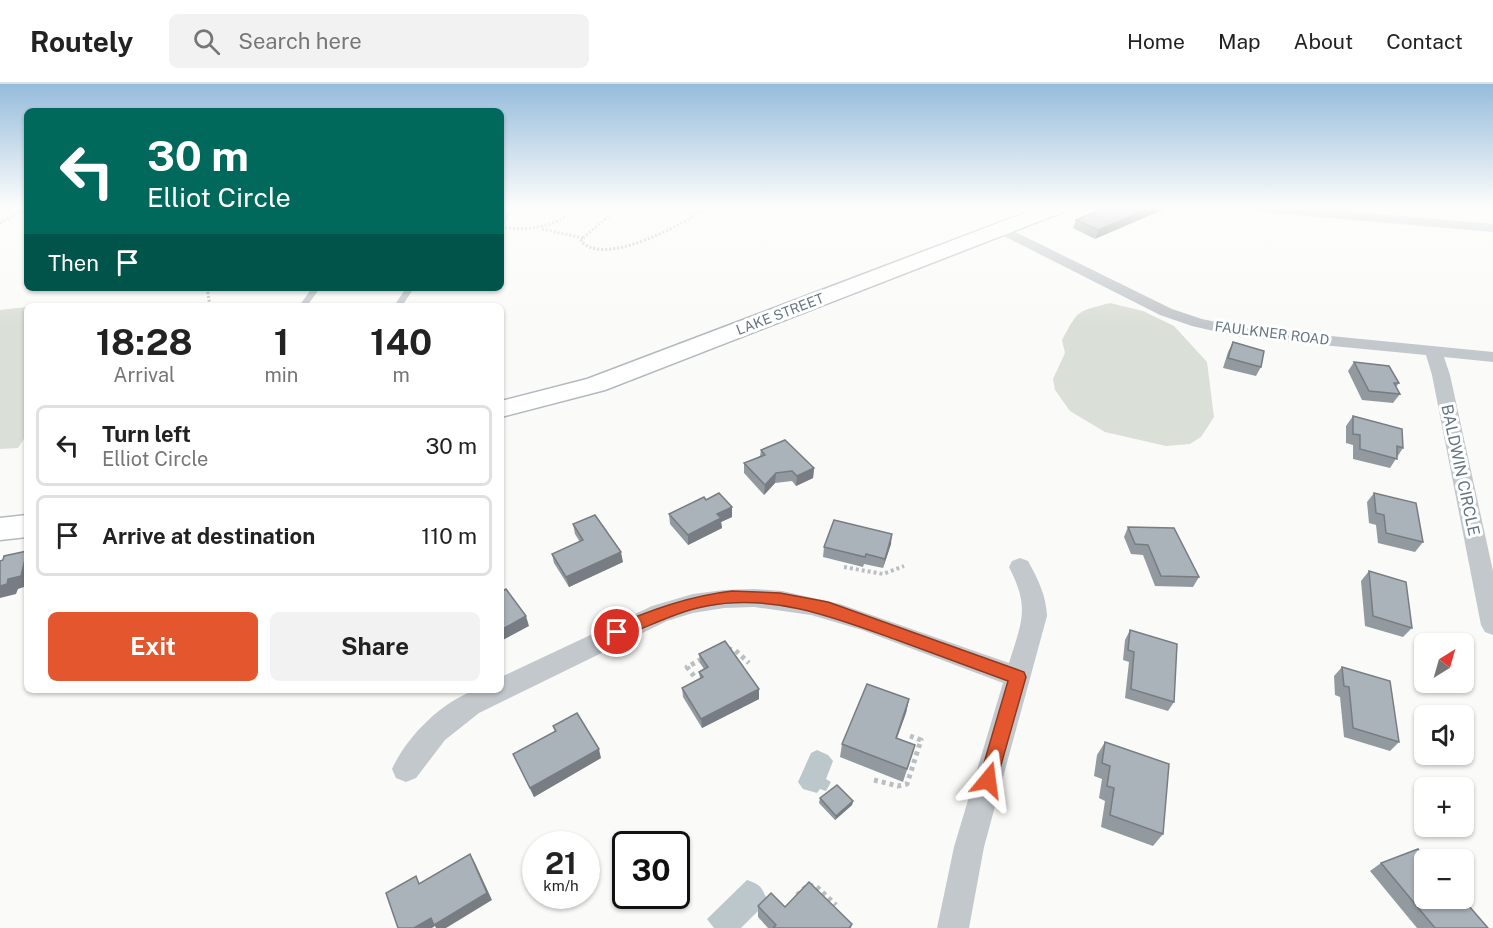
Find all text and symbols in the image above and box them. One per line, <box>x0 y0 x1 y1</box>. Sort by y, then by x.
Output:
search box <box>169 14 589 68</box>
text: Routely <box>30 25 133 58</box>
icon: search <box>190 25 223 58</box>
text: Search here <box>238 28 362 54</box>
text: Home <box>1127 29 1185 54</box>
text: Map <box>1218 29 1261 54</box>
text: About <box>1294 29 1353 54</box>
text: Contact <box>1386 29 1463 54</box>
text: 30 m <box>147 131 249 180</box>
icon: left <box>48 132 126 210</box>
text: Elliot Circle <box>147 181 291 213</box>
icon: arrive <box>111 246 144 279</box>
text: Then <box>48 250 99 276</box>
street label: LAKE STREET <box>734 290 826 338</box>
street label: FAULKNER ROAD <box>1214 318 1330 348</box>
text: 18:28 <box>96 321 193 363</box>
text: 1 <box>274 321 289 363</box>
text: 140 <box>370 321 432 363</box>
text: Arrival <box>113 363 175 387</box>
text: min <box>264 363 298 387</box>
text: m <box>393 363 410 387</box>
street label: BALDWIN CIRCLE <box>1437 403 1484 538</box>
text: Turn left <box>102 421 191 447</box>
icon: left <box>51 429 84 462</box>
text: 30 m <box>425 433 477 459</box>
text: Elliot Circle <box>102 447 208 471</box>
icon: arrive <box>51 519 84 552</box>
text: Arrive at destination <box>102 523 315 549</box>
text: 110 m <box>421 523 477 549</box>
pin <box>591 606 642 657</box>
button: Exit <box>48 612 258 681</box>
button: Share <box>270 612 480 681</box>
icon: arrive <box>600 615 633 648</box>
north arrow <box>1414 633 1474 693</box>
map controls <box>1414 633 1474 909</box>
button: sound <box>1414 705 1474 765</box>
position arrow <box>956 748 1020 812</box>
button: + <box>1414 777 1474 837</box>
speed limit sign: 30 <box>612 831 690 909</box>
text: 21 <box>545 845 577 881</box>
button: − <box>1414 849 1474 909</box>
text: km/h <box>543 877 579 894</box>

